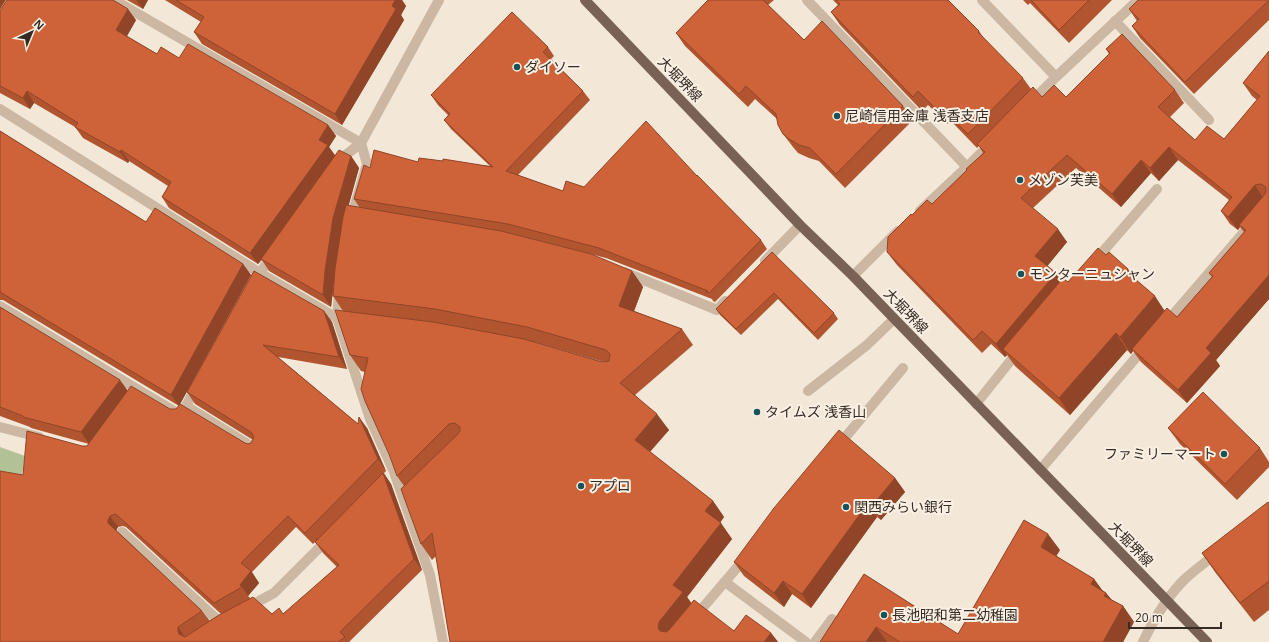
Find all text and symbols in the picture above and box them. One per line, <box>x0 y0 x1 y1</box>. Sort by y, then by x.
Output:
north arrow <box>12 12 52 52</box>
text: N <box>31 16 48 33</box>
street label: 大堀堺線 <box>654 52 707 105</box>
place label: ダイソー <box>525 57 581 76</box>
marker: ダイソー <box>512 62 522 72</box>
place label: 尼崎信用金庫 浅香支店 <box>845 106 989 125</box>
marker: 尼崎信用金庫 浅香支店 <box>832 111 842 121</box>
place label: メゾン芙美 <box>1028 170 1098 189</box>
marker: メゾン芙美 <box>1015 175 1025 185</box>
place label: モンターニュシャン <box>1029 264 1155 283</box>
marker: モンターニュシャン <box>1016 269 1026 279</box>
street label: 大堀堺線 <box>880 284 933 337</box>
place label: タイムズ 浅香山 <box>765 402 866 421</box>
marker: タイムズ 浅香山 <box>752 407 762 417</box>
place label: ファミリーマート <box>1104 444 1216 463</box>
marker: ファミリーマート <box>1219 449 1229 459</box>
place label: アプロ <box>589 476 631 495</box>
marker: アプロ <box>576 481 586 491</box>
place label: 関西みらい銀行 <box>854 497 952 516</box>
marker: 関西みらい銀行 <box>841 502 851 512</box>
street label: 大堀堺線 <box>1105 517 1158 570</box>
scale bar <box>1129 604 1221 630</box>
place label: 長池昭和第二幼稚園 <box>892 605 1018 624</box>
text: 20 m <box>1135 609 1163 626</box>
marker: 長池昭和第二幼稚園 <box>879 610 889 620</box>

